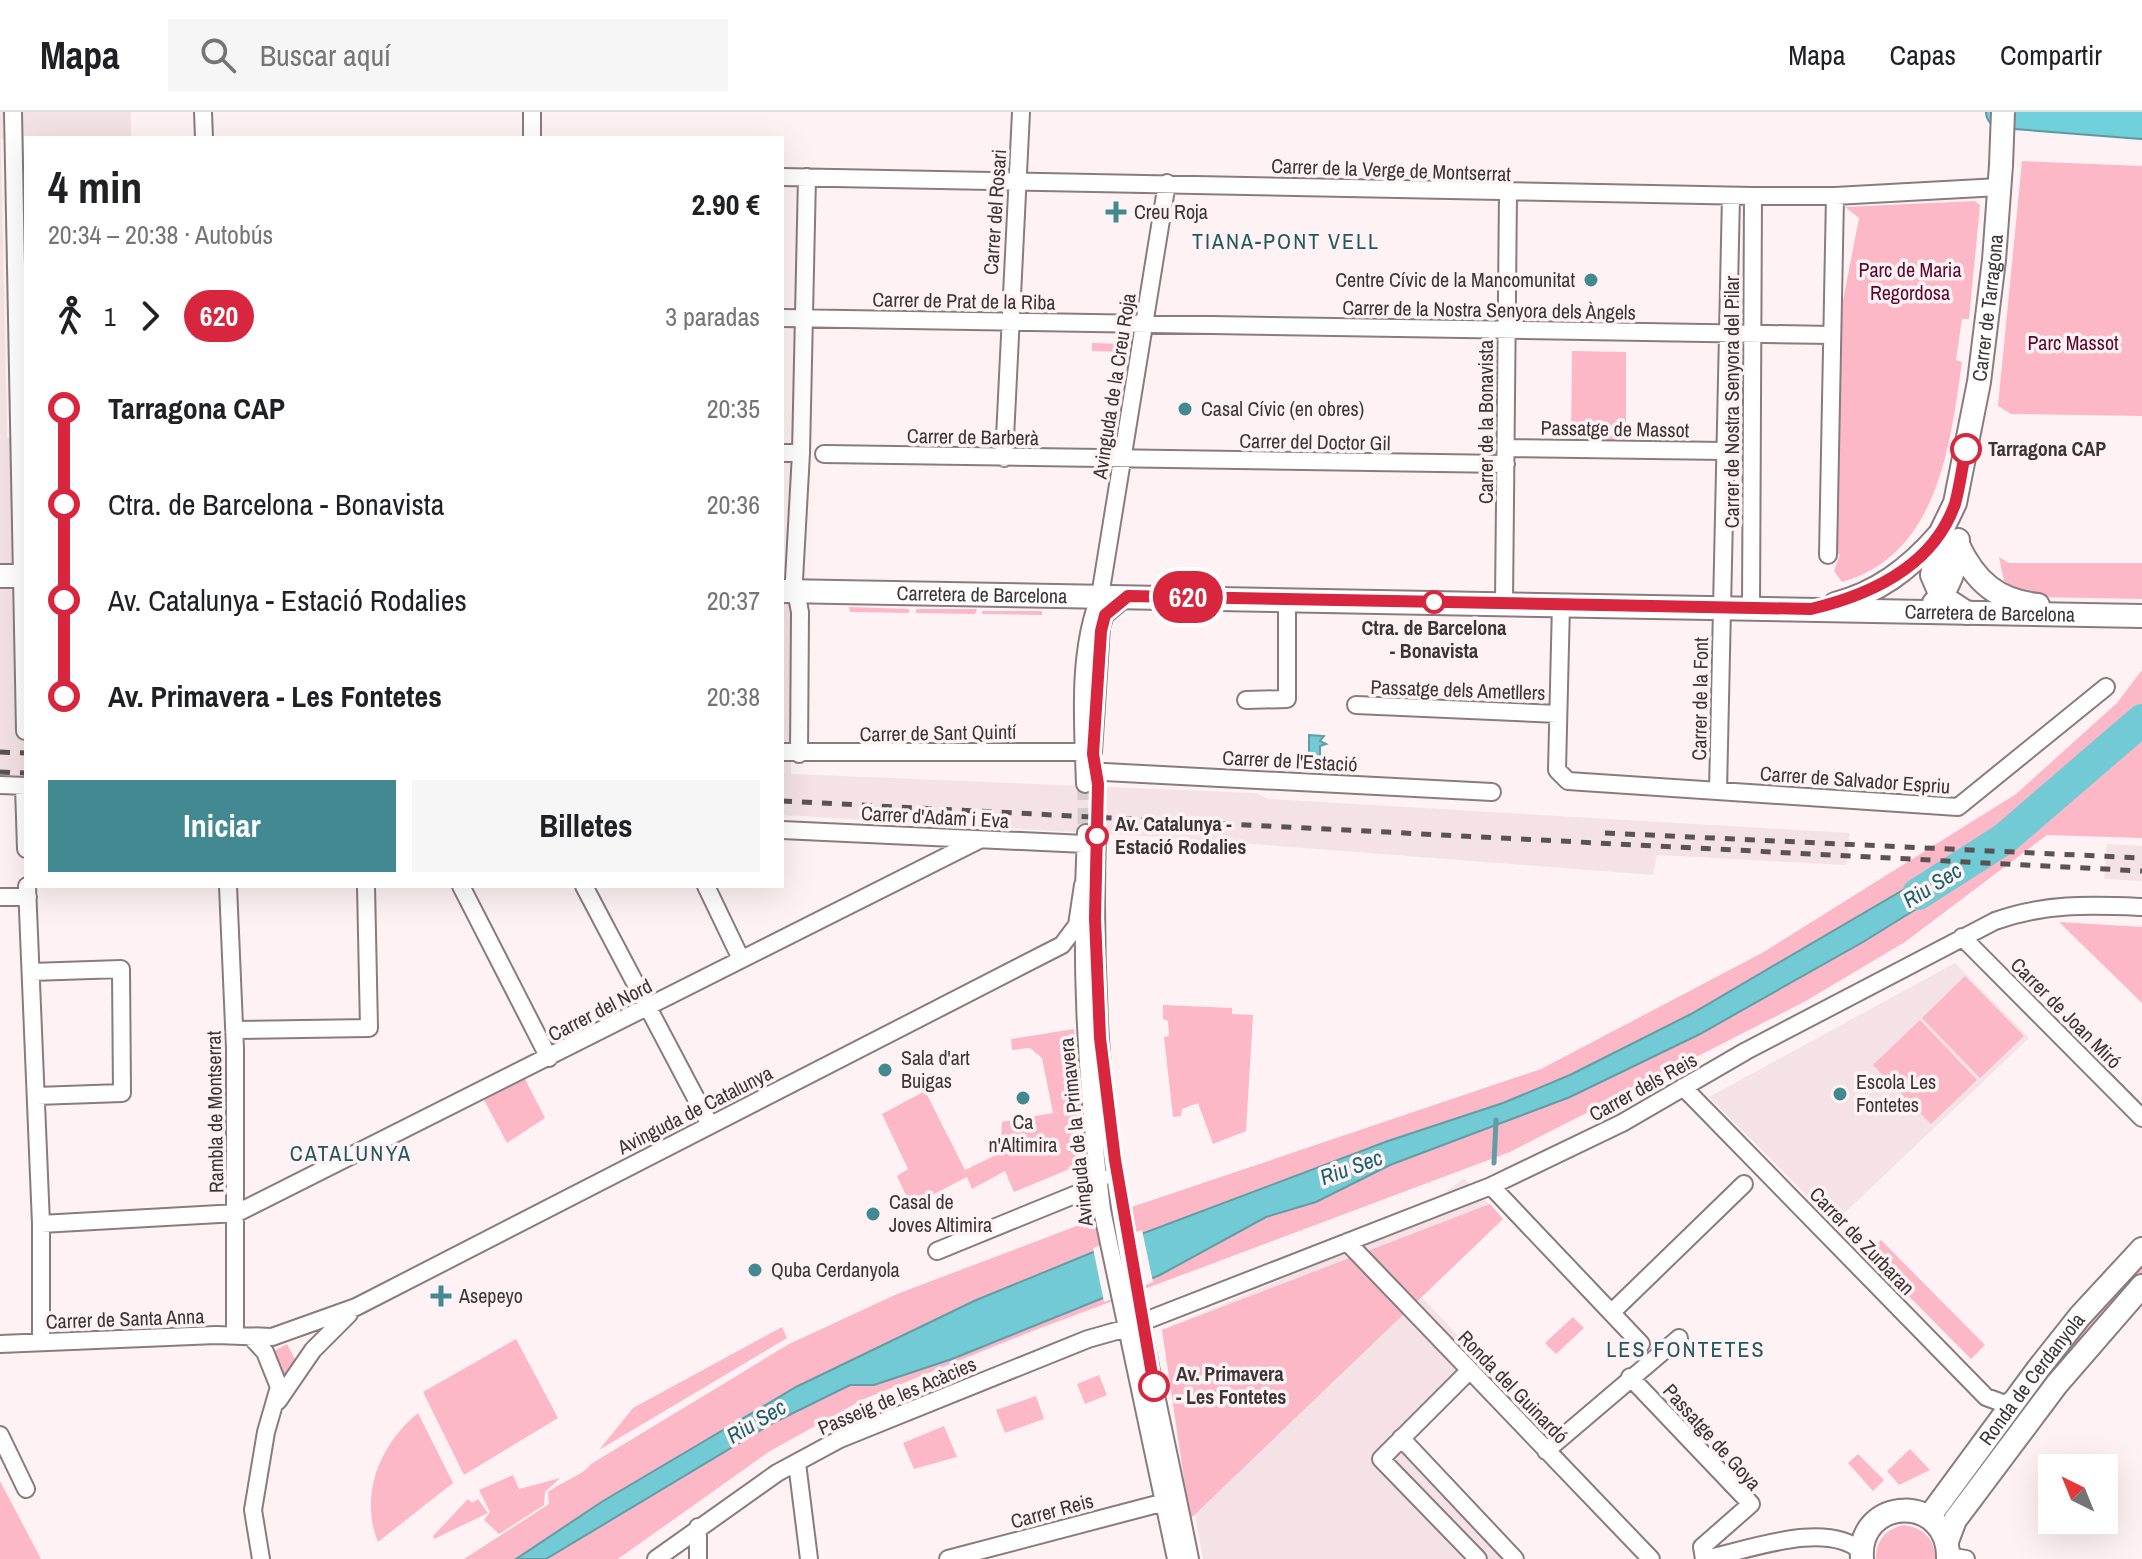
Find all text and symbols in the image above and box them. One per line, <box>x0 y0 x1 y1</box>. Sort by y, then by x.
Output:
search box <box>168 19 728 91</box>
text: Mapa <box>40 30 120 81</box>
icon: search <box>196 33 240 77</box>
text: Buscar aquí <box>260 35 391 75</box>
text: Mapa <box>1788 36 1846 74</box>
text: Capas <box>1890 36 1956 74</box>
text: Compartir <box>2000 36 2102 74</box>
street label: Carrer del Rosari <box>977 148 1012 276</box>
street label: Carrer de la Verge de Montserrat <box>1271 152 1512 187</box>
text: 4 min <box>48 157 142 217</box>
text: 2.90 € <box>692 184 760 224</box>
place label: Creu Roja <box>1134 198 1208 225</box>
marker: Creu Roja <box>1105 201 1127 223</box>
text: 20:34 – 20:38 · Autobús <box>48 217 273 252</box>
district label: TIANA-PONT VELL <box>1192 226 1380 256</box>
street label: Carrer de Tarragona <box>1965 233 2009 383</box>
park label: Parc de Maria Regordosa <box>1859 256 1962 306</box>
place label: Centre Cívic de la Mancomunitat <box>1335 266 1575 293</box>
marker: Centre Cívic de la Mancomunitat <box>1582 271 1600 289</box>
street label: Carrer de Nostra Senyora del Pilar <box>1718 275 1745 528</box>
street label: Carrer de Prat de la Riba <box>872 285 1056 316</box>
street label: Avinguda de la Creu Roja <box>1085 291 1142 482</box>
street label: Carrer de la Nostra Senyora dels Àngels <box>1342 293 1636 326</box>
icon: walk <box>48 294 92 338</box>
icon: forward <box>128 294 172 338</box>
text: 620 <box>200 297 238 335</box>
text: 1 <box>104 299 116 334</box>
text: 3 paradas <box>665 299 760 334</box>
park label: Parc Massot <box>2027 329 2119 356</box>
street label: Carrer de la Bonavista <box>1472 340 1499 504</box>
text: Tarragona CAP <box>108 388 285 428</box>
text: 20:35 <box>707 391 760 426</box>
place label: Casal Cívic (en obres) <box>1201 395 1364 422</box>
marker: Casal Cívic (en obres) <box>1176 400 1194 418</box>
street label: Passatge de Massot <box>1540 414 1690 443</box>
street label: Carrer de Barberà <box>907 422 1039 451</box>
street label: Carrer del Doctor Gil <box>1239 427 1391 456</box>
marker: Tarragona CAP <box>1951 434 1981 464</box>
place label: Tarragona CAP <box>1988 435 2106 462</box>
text: Ctra. de Barcelona - Bonavista <box>108 484 444 524</box>
text: 20:36 <box>707 487 760 522</box>
line badge: 620 <box>1142 571 1234 623</box>
text: 620 <box>1169 578 1207 616</box>
street label: Carretera de Barcelona <box>896 579 1067 609</box>
text: Av. Catalunya - Estació Rodalies <box>108 580 467 620</box>
text: 20:37 <box>707 583 760 618</box>
marker: Ctra. de Barcelona - Bonavista <box>1423 591 1445 613</box>
street label: Carretera de Barcelona <box>1904 598 2075 628</box>
place label: Ctra. de Barcelona - Bonavista <box>1362 614 1506 664</box>
street label: Carrer de la Font <box>1685 637 1714 761</box>
street label: Passatge dels Ametllers <box>1370 673 1546 706</box>
text: Av. Primavera - Les Fontetes <box>108 676 442 716</box>
text: 20:38 <box>707 679 760 714</box>
street label: Carrer de Sant Quintí <box>859 718 1017 747</box>
street label: Carrer de l'Estació <box>1222 743 1358 778</box>
street label: Carrer de Salvador Espriu <box>1759 759 1951 800</box>
button: Iniciar <box>48 780 396 872</box>
button: Billetes <box>412 780 760 872</box>
street label: Carrer d'Adam i Eva <box>860 799 1010 834</box>
place label: Av. Catalunya - Estació Rodalies <box>1115 810 1246 860</box>
marker: Av. Catalunya - Estació Rodalies <box>1086 825 1108 847</box>
water label: Riu Sec <box>1897 855 1967 915</box>
street label: Carrer de Joan Miró <box>2005 951 2128 1074</box>
street label: Carrer del Nord <box>543 972 656 1047</box>
street label: Rambla de Montserrat <box>200 1030 229 1193</box>
street label: Avinguda de la Primavera <box>1052 1036 1099 1229</box>
place label: Sala d'art Buigas <box>901 1044 970 1094</box>
street label: Carrer dels Reis <box>1584 1046 1702 1127</box>
street label: Avinguda de Catalunya <box>612 1059 777 1161</box>
marker: Sala d'art Buigas <box>876 1061 894 1079</box>
place label: Escola Les Fontetes <box>1856 1068 1936 1118</box>
marker: Escola Les Fontetes <box>1831 1085 1849 1103</box>
marker: Ca n'Altimira <box>1014 1089 1032 1107</box>
place label: Ca n'Altimira <box>989 1108 1057 1158</box>
district label: CATALUNYA <box>290 1138 412 1168</box>
water label: Riu Sec <box>1316 1142 1386 1192</box>
street label: Carrer de Zurbaran <box>1804 1181 1921 1301</box>
place label: Casal de Joves Altimira <box>889 1188 992 1238</box>
marker: Casal de Joves Altimira <box>864 1205 882 1223</box>
place label: Quba Cerdanyola <box>771 1256 900 1283</box>
marker: Quba Cerdanyola <box>746 1261 764 1279</box>
place label: Asepeyo <box>458 1282 523 1309</box>
marker: Asepeyo <box>430 1285 452 1307</box>
street label: Carrer de Santa Anna <box>45 1302 205 1335</box>
street label: Ronda de Cerdanyola <box>1972 1307 2090 1450</box>
street label: Ronda del Guinardó <box>1452 1324 1574 1449</box>
district label: LES FONTETES <box>1606 1334 1766 1364</box>
street label: Passeig de les Acàcies <box>813 1350 980 1441</box>
place label: Av. Primavera - Les Fontetes <box>1176 1360 1286 1410</box>
marker: Av. Primavera - Les Fontetes <box>1139 1371 1169 1401</box>
street label: Passatge de Goya <box>1657 1377 1768 1496</box>
water label: Riu Sec <box>721 1392 791 1450</box>
north arrow <box>2038 1454 2118 1534</box>
map controls <box>2038 1454 2118 1534</box>
street label: Carrer Reis <box>1007 1487 1096 1535</box>

